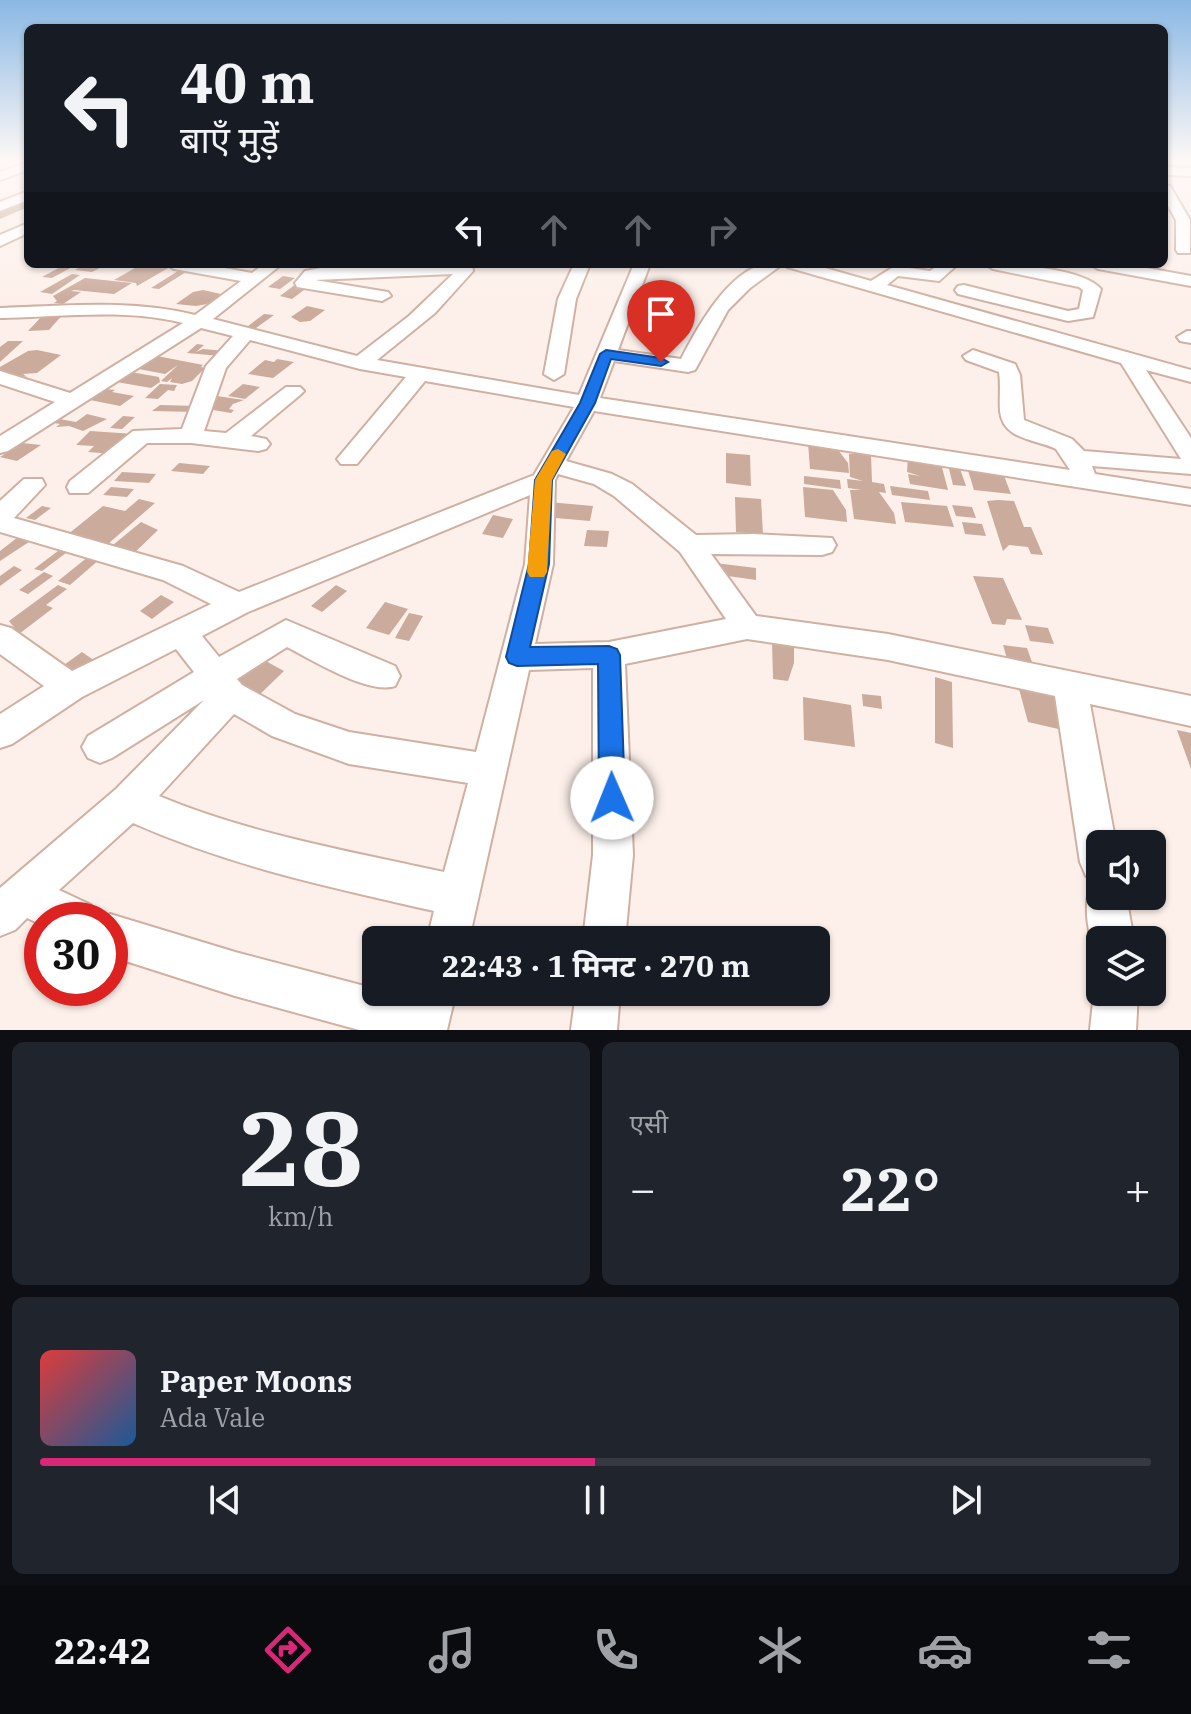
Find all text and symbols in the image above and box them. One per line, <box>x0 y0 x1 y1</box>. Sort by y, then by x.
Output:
text: 40 m <box>180 46 315 118</box>
icon: left <box>48 56 152 160</box>
text: बाएँ मुड़ें <box>180 116 279 163</box>
icon: left <box>448 208 492 252</box>
icon: ahead <box>532 208 576 252</box>
icon: ahead <box>616 208 660 252</box>
icon: right <box>700 208 744 252</box>
pin <box>627 280 695 362</box>
icon: arrive <box>639 292 683 336</box>
position arrow <box>570 756 654 840</box>
map controls <box>1086 830 1166 1006</box>
button: sound <box>1086 830 1166 910</box>
speed limit sign: 30 <box>24 902 128 1006</box>
button: layers <box>1086 926 1166 1006</box>
text: 22:43 · 1 मिनट · 270 m <box>442 946 750 985</box>
text: 28 <box>238 1079 363 1215</box>
text: एसी <box>630 1106 668 1140</box>
text: 22° <box>840 1149 940 1228</box>
text: − <box>630 1160 656 1217</box>
text: + <box>1125 1160 1151 1217</box>
text: km/h <box>268 1199 334 1233</box>
text: Paper Moons <box>160 1361 352 1400</box>
text: Ada Vale <box>160 1400 265 1434</box>
icon: previous <box>203 1478 247 1522</box>
icon: pause <box>573 1478 617 1522</box>
icon: next <box>944 1478 988 1522</box>
icon: directions <box>260 1622 316 1678</box>
icon: music <box>424 1622 480 1678</box>
icon: phone <box>588 1622 644 1678</box>
icon: climate <box>752 1622 808 1678</box>
icon: car <box>917 1622 973 1678</box>
icon: filters <box>1081 1622 1137 1678</box>
text: 22:42 <box>54 1627 151 1674</box>

